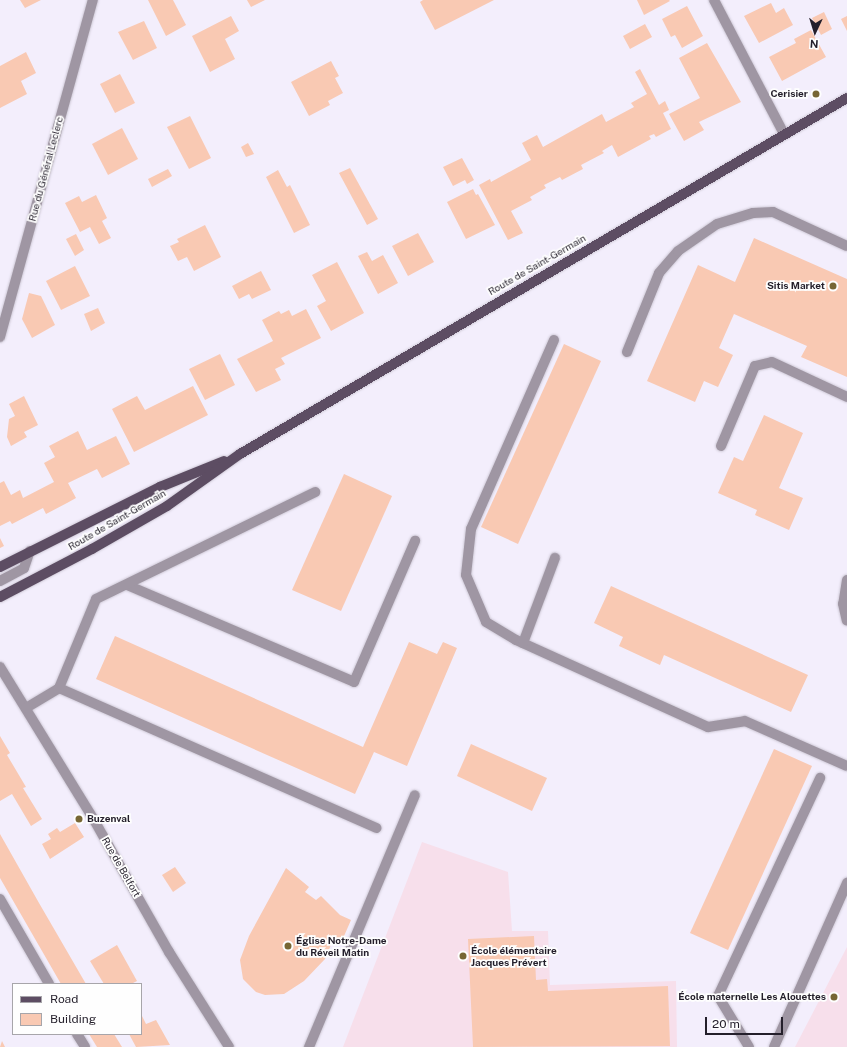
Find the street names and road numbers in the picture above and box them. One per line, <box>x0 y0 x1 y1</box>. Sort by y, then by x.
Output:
street label: Rue du Général Leclerc <box>26 115 66 223</box>
street label: Route de Saint-Germain <box>486 232 588 298</box>
street label: Route de Saint-Germain <box>66 487 168 553</box>
street label: Rue de Belfort <box>99 835 143 899</box>

